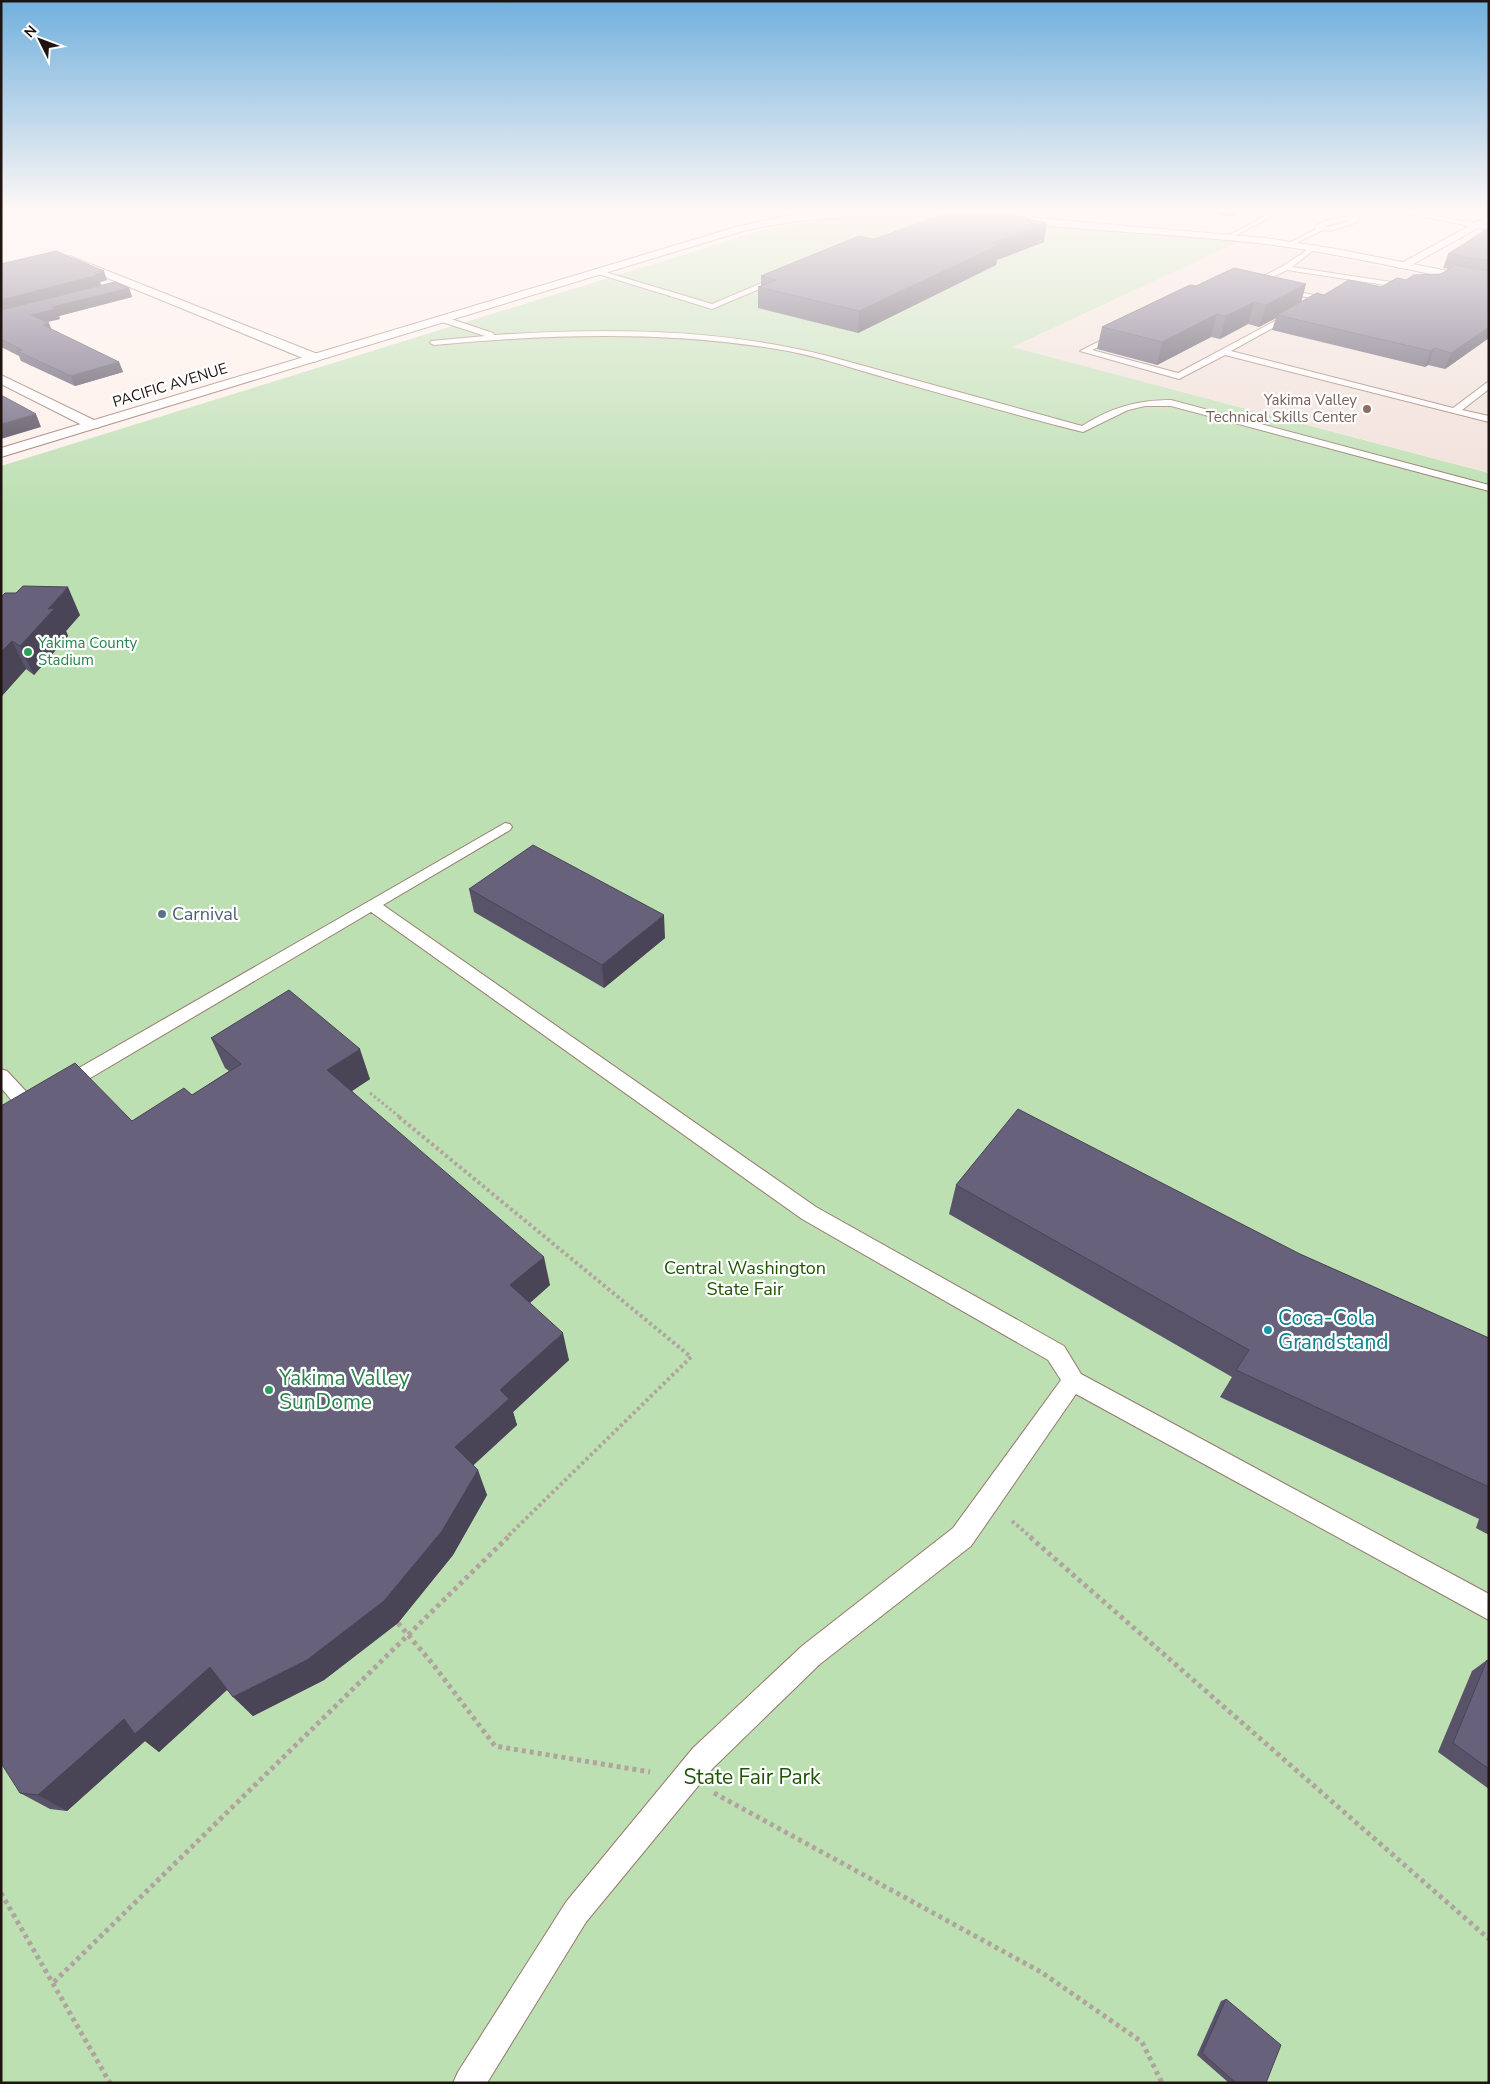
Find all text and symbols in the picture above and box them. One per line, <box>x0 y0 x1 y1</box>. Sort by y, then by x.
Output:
north arrow <box>15 15 65 65</box>
text: N <box>20 21 41 42</box>
street label: PACIFIC AVENUE <box>110 358 230 412</box>
place label: Yakima Valley Technical Skills Center <box>1206 390 1358 427</box>
marker: Yakima Valley Technical Skills Center <box>1361 403 1373 415</box>
place label: Yakima County Stadium <box>37 633 138 670</box>
marker: Yakima County Stadium <box>22 646 34 658</box>
place label: Carnival <box>172 902 239 926</box>
marker: Carnival <box>156 908 168 920</box>
park label: Central Washington State Fair <box>664 1256 826 1301</box>
place label: Coca-Cola Grandstand <box>1278 1304 1389 1356</box>
marker: Coca-Cola Grandstand <box>1262 1324 1274 1336</box>
place label: Yakima Valley SunDome <box>278 1364 410 1416</box>
marker: Yakima Valley SunDome <box>263 1384 275 1396</box>
park label: State Fair Park <box>683 1763 821 1791</box>

